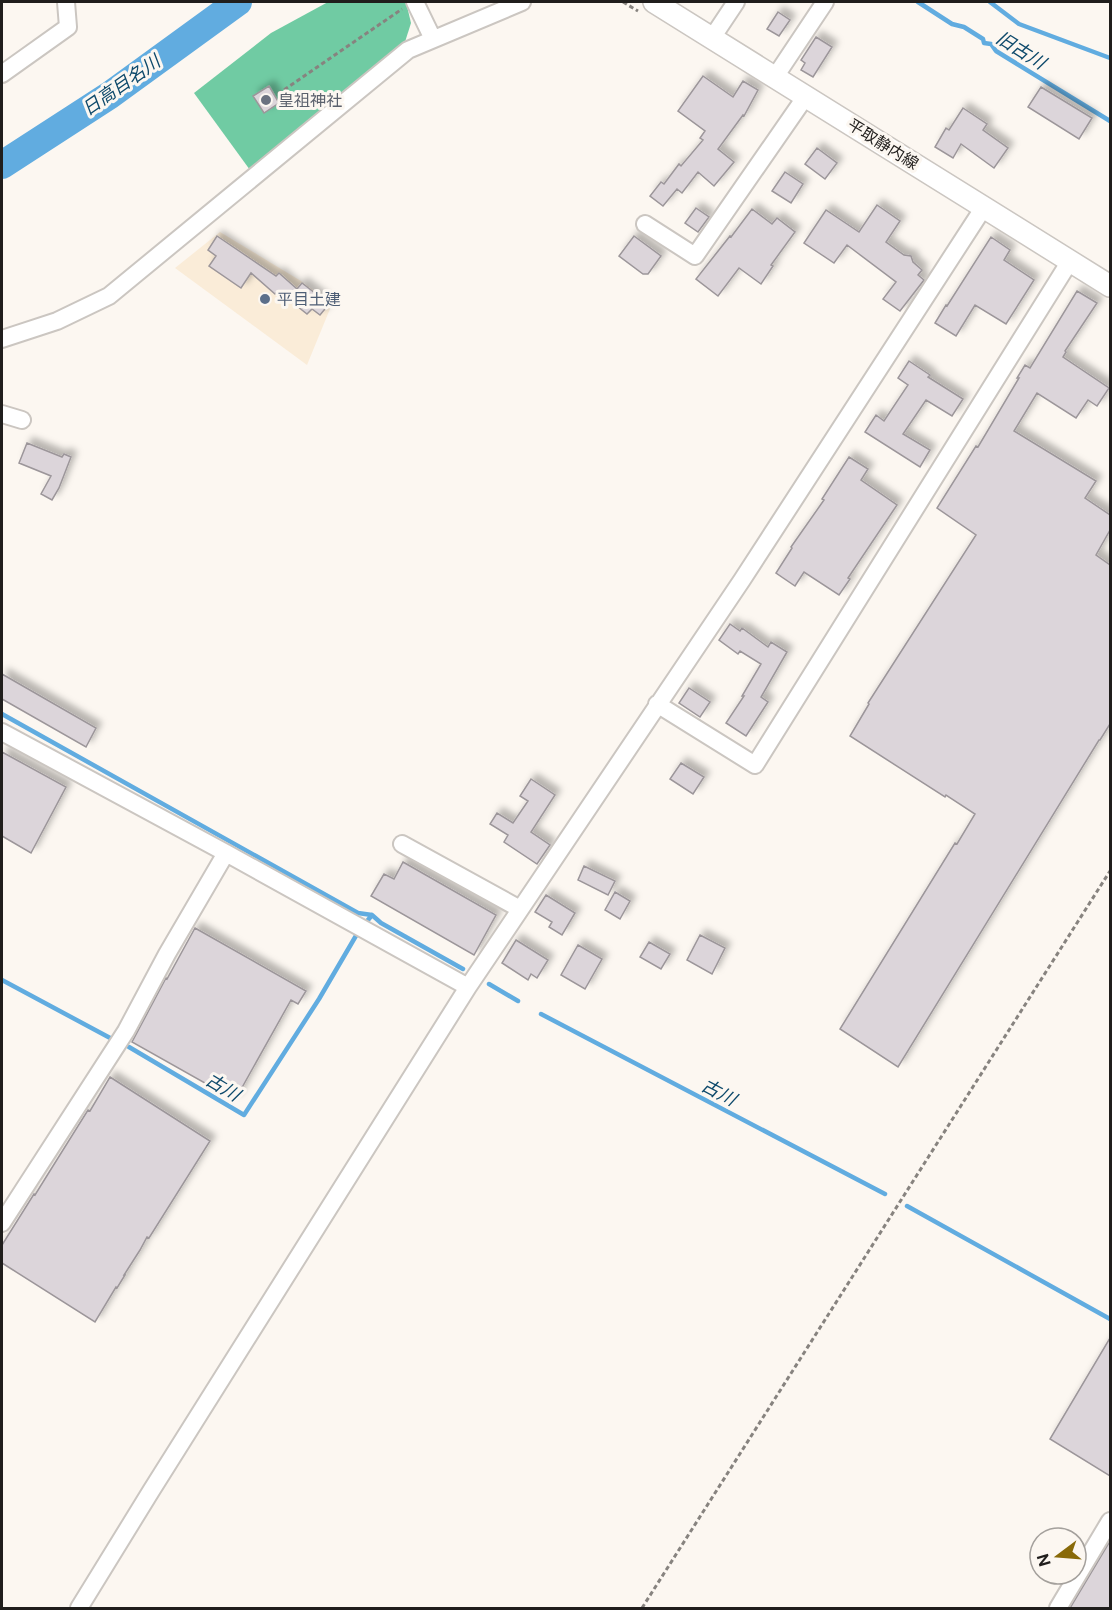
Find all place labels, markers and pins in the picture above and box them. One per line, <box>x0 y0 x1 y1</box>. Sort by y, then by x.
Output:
place label: 皇祖神社 <box>278 91 342 110</box>
marker: 皇祖神社 <box>259 93 273 107</box>
place label: 平目土建 <box>277 290 341 309</box>
marker: 平目土建 <box>258 292 272 306</box>

